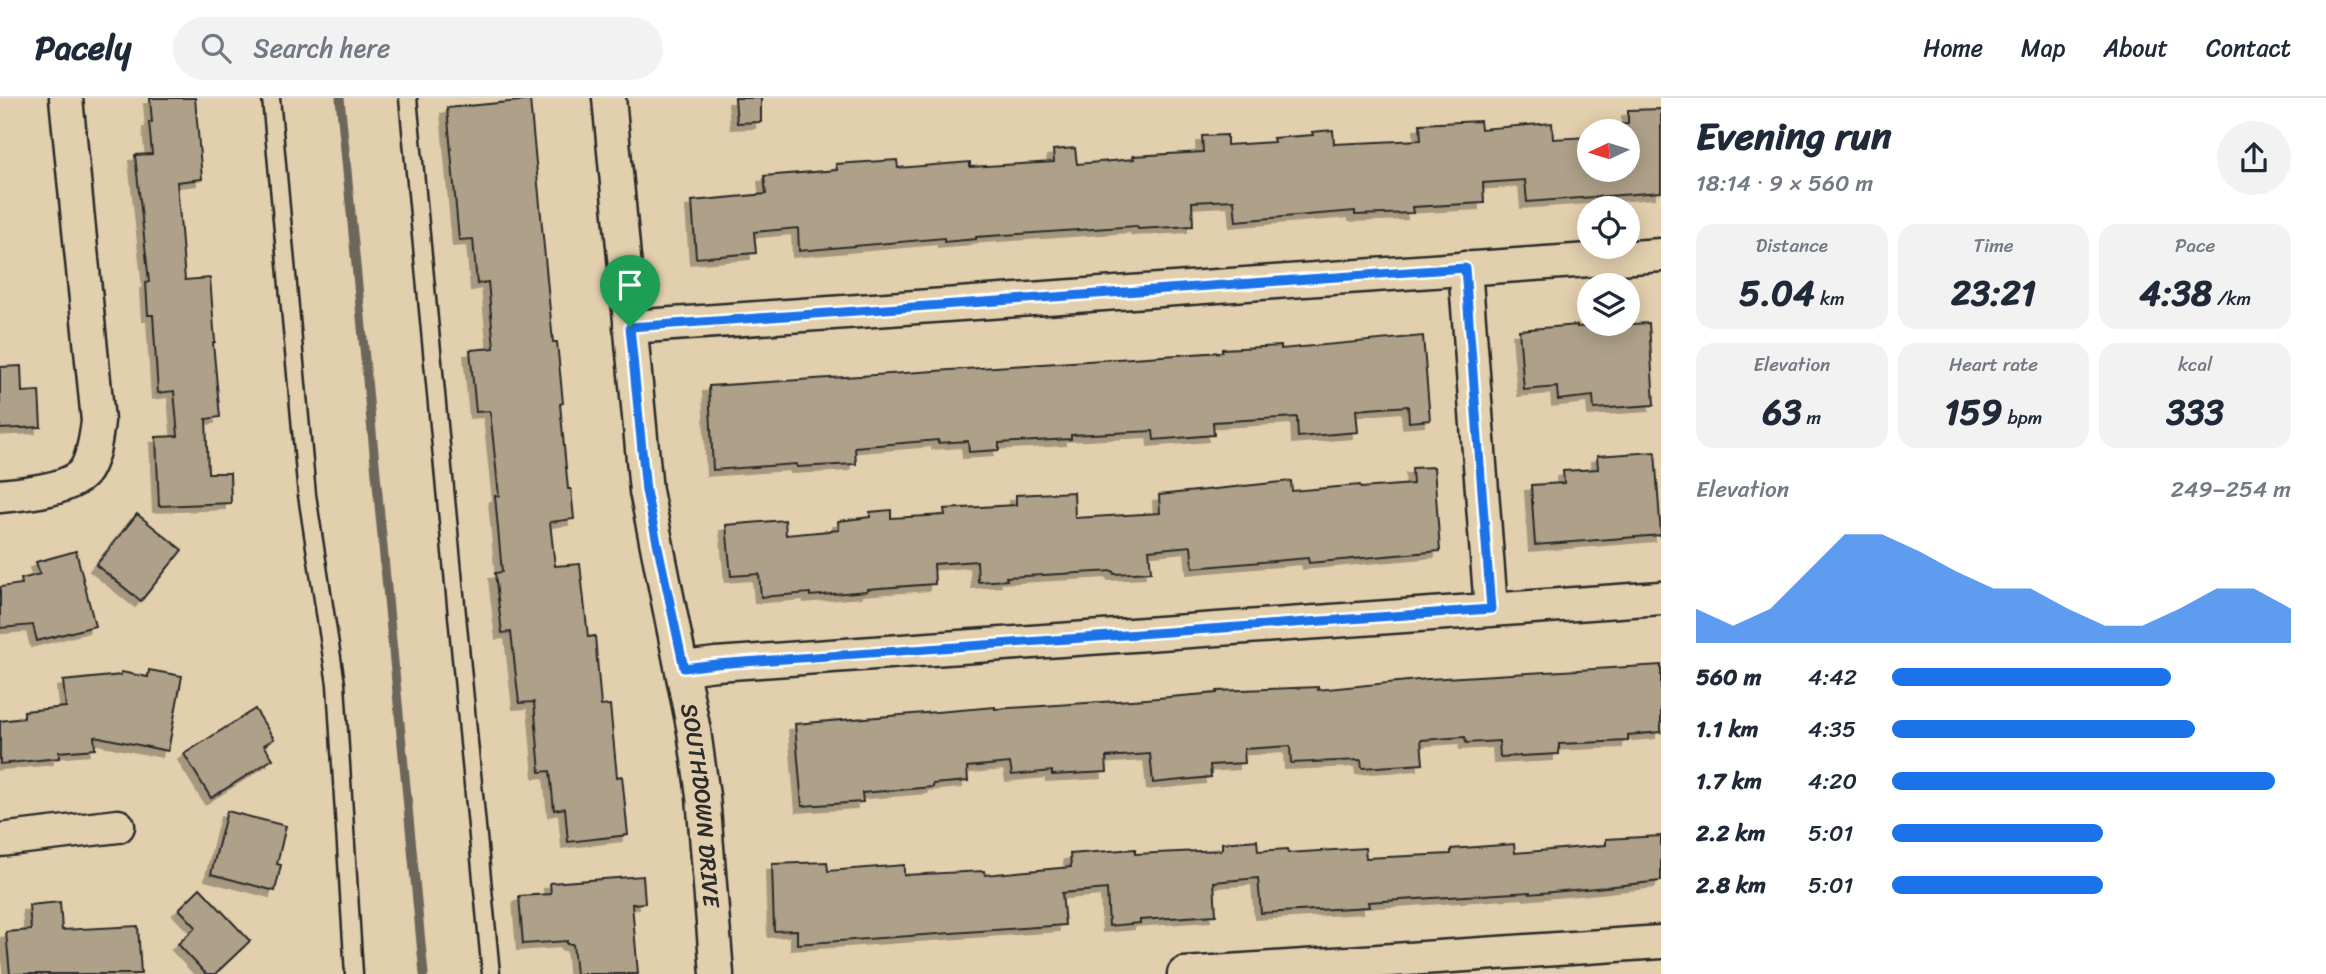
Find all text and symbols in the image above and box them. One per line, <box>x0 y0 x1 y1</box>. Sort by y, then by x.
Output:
search box <box>173 17 663 80</box>
text: Pacely <box>35 19 131 77</box>
text: Search here <box>253 25 390 71</box>
text: Home <box>1923 27 1983 69</box>
text: Map <box>2021 27 2065 69</box>
text: About <box>2103 27 2168 69</box>
text: Contact <box>2206 27 2291 69</box>
icon: search <box>197 29 235 67</box>
text: Evening run <box>1696 103 1892 170</box>
north arrow <box>1577 119 1640 182</box>
map controls <box>1577 119 1640 336</box>
button: share <box>2217 121 2291 195</box>
text: 18:14 · 9 × 560 m <box>1696 163 1873 204</box>
button: locate <box>1577 196 1640 259</box>
text: Distance <box>1756 229 1828 262</box>
text: Time <box>1973 229 2014 262</box>
text: Pace <box>2175 229 2215 262</box>
pin <box>600 255 660 327</box>
text: 5.04 <box>1739 262 1815 324</box>
text: 23:21 <box>1951 262 2036 324</box>
text: 4:38 <box>2139 262 2212 324</box>
icon: arrive <box>611 266 649 304</box>
button: layers <box>1577 273 1640 336</box>
text: km <box>1815 282 1845 315</box>
text: /km <box>2212 282 2251 315</box>
text: Elevation <box>1753 348 1830 381</box>
text: Heart rate <box>1949 348 2038 381</box>
text: kcal <box>2178 348 2212 381</box>
text: 63 <box>1763 381 1802 443</box>
text: 159 <box>1945 381 2002 443</box>
text: 333 <box>2166 381 2224 443</box>
text: m <box>1802 401 1821 434</box>
text: bpm <box>2002 401 2042 434</box>
text: Elevation <box>1696 469 1789 510</box>
text: 249–254 m <box>2171 469 2291 510</box>
text: 560 m <box>1696 657 1761 698</box>
text: 4:42 <box>1808 657 1857 698</box>
street label: SOUTHDOWN DRIVE <box>668 699 732 910</box>
text: 1.1 km <box>1696 709 1759 750</box>
text: 4:35 <box>1808 709 1856 750</box>
text: 1.7 km <box>1696 761 1762 802</box>
text: 4:20 <box>1808 761 1857 802</box>
text: 2.2 km <box>1696 813 1765 854</box>
text: 5:01 <box>1808 813 1853 854</box>
text: 2.8 km <box>1696 865 1766 906</box>
text: 5:01 <box>1808 865 1853 906</box>

